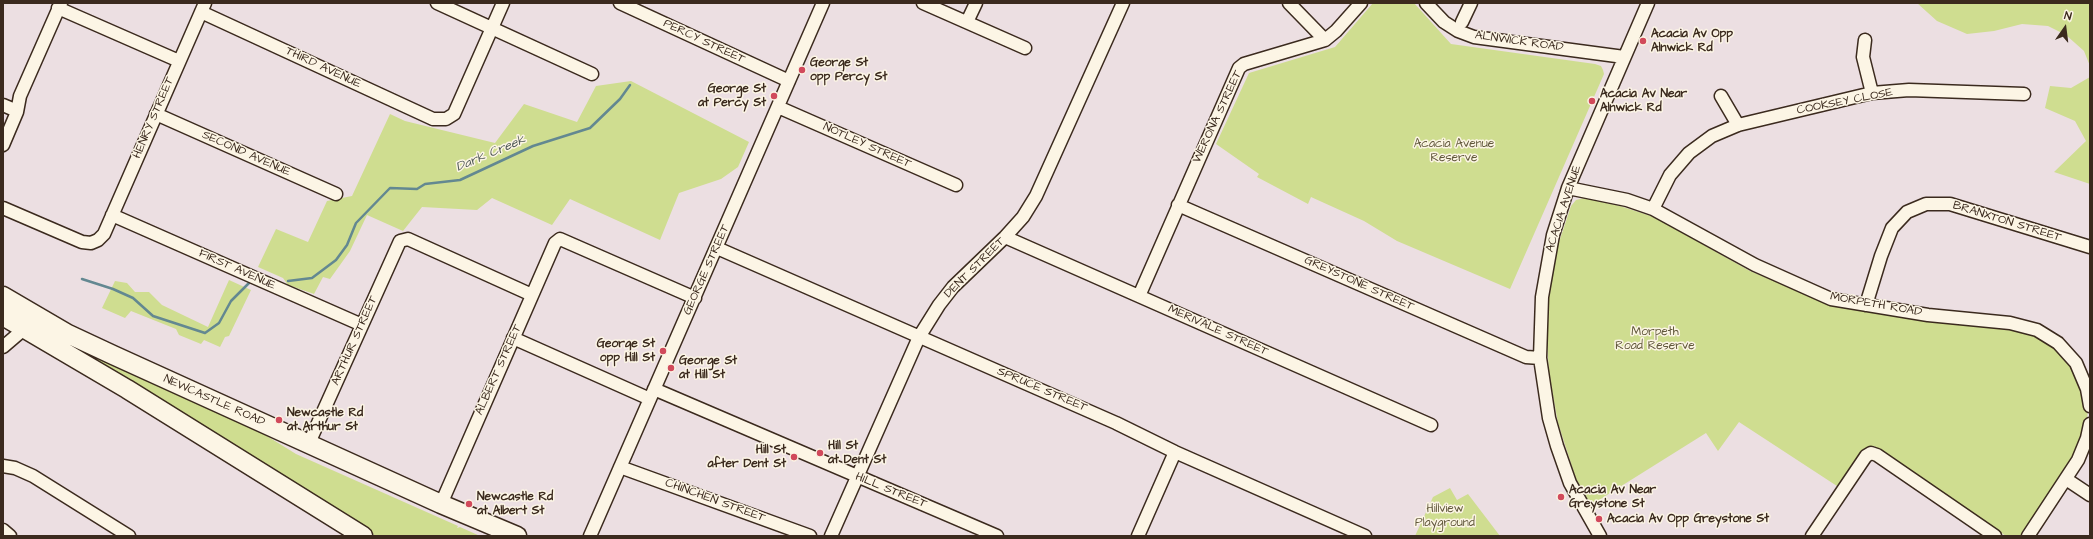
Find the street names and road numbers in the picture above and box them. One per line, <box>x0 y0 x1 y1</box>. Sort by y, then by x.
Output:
street label: PERCY STREET <box>661 17 747 67</box>
street label: ALNWICK ROAD <box>1474 29 1564 55</box>
street label: THIRD AVENUE <box>283 44 363 92</box>
street label: WERONA STREET <box>1190 68 1246 166</box>
street label: HENRY STREET <box>130 75 178 161</box>
street label: COOKSEY CLOSE <box>1796 86 1894 118</box>
street label: NOTLEY STREET <box>821 120 913 172</box>
street label: SECOND AVENUE <box>200 128 292 180</box>
street label: ACACIA AVENUE <box>1543 164 1585 254</box>
street label: BRANXTON STREET <box>1951 199 2063 245</box>
street label: GEORGE STREET <box>681 222 733 318</box>
street label: DENT STREET <box>942 235 1008 301</box>
street label: FIRST AVENUE <box>196 247 278 293</box>
street label: GREYSTONE STREET <box>1302 253 1416 315</box>
street label: MORPETH ROAD <box>1829 290 1923 320</box>
street label: ARTHUR STREET <box>329 294 381 388</box>
street label: MERIVALE STREET <box>1166 302 1270 360</box>
street label: ALBERT STREET <box>473 322 525 418</box>
street label: SPRUCE STREET <box>995 365 1089 415</box>
street label: NEWCASTLE ROAD <box>161 372 267 430</box>
street label: HILL STREET <box>853 470 929 512</box>
street label: CHINCHEN STREET <box>663 476 767 526</box>

